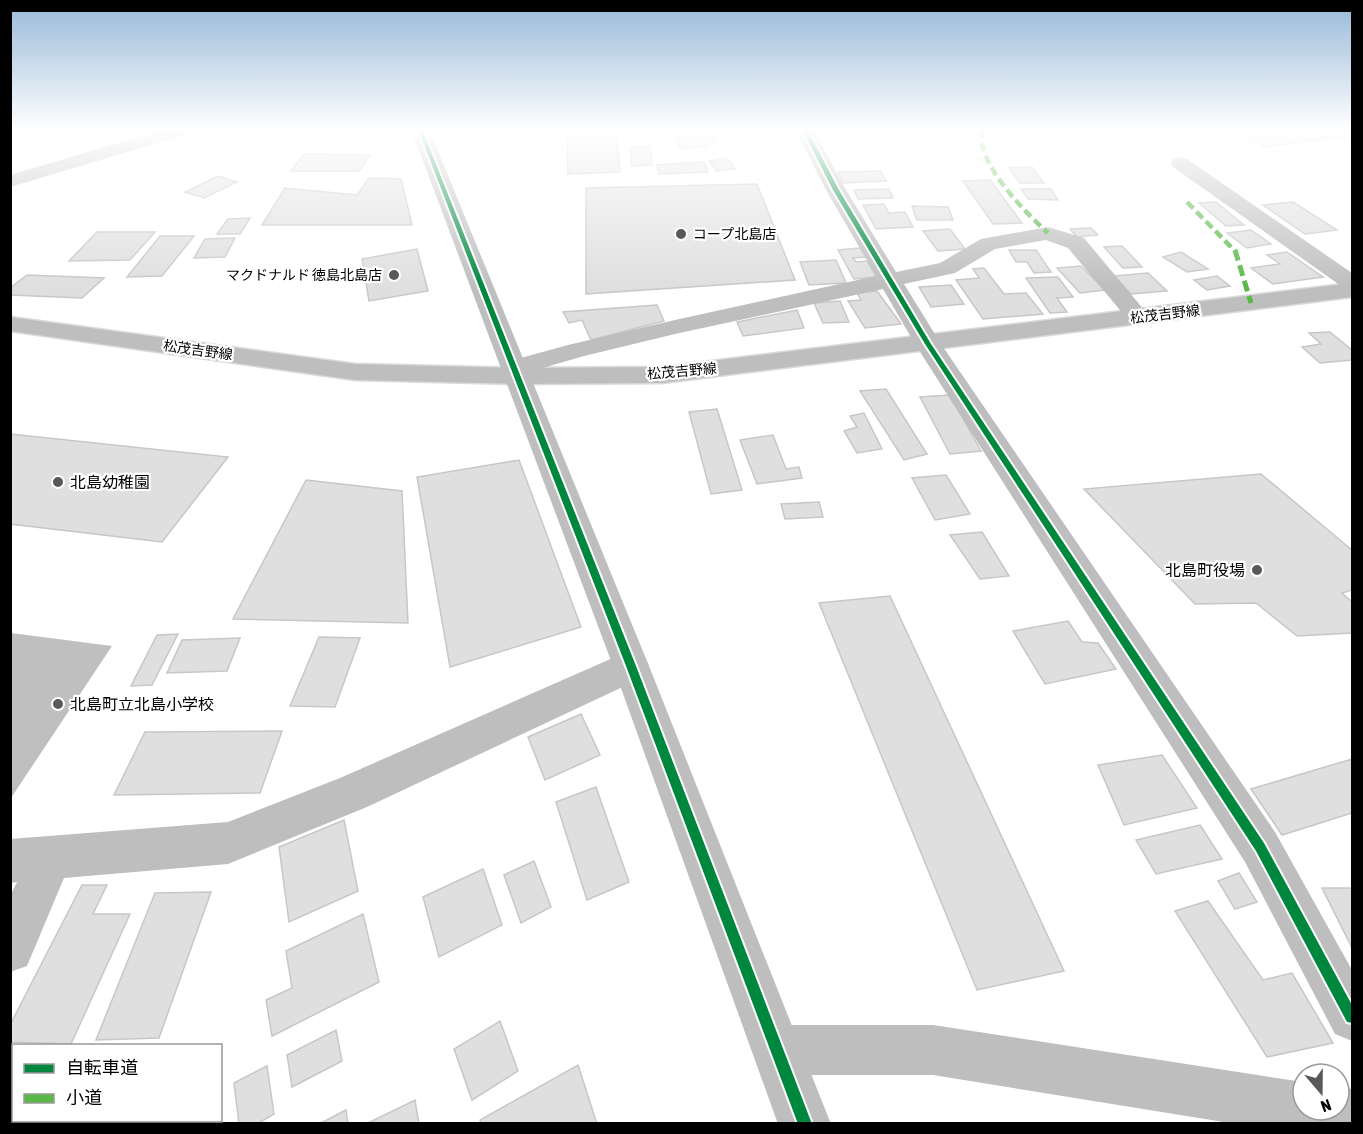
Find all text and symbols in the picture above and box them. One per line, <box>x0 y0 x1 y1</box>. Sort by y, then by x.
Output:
place label: コープ北島店 <box>693 226 776 242</box>
marker: コープ北島店 <box>674 227 688 241</box>
place label: マクドナルド 徳島北島店 <box>226 267 382 283</box>
marker: マクドナルド 徳島北島店 <box>387 268 401 282</box>
street label: 松茂吉野線 <box>1129 302 1201 326</box>
street label: 松茂吉野線 <box>162 337 234 363</box>
street label: 松茂吉野線 <box>646 360 718 382</box>
place label: 北島幼稚園 <box>70 473 150 491</box>
marker: 北島幼稚園 <box>51 475 65 489</box>
place label: 北島町役場 <box>1165 561 1245 579</box>
marker: 北島町役場 <box>1250 563 1264 577</box>
place label: 北島町立北島小学校 <box>70 695 214 713</box>
marker: 北島町立北島小学校 <box>51 697 65 711</box>
legend <box>12 1044 222 1122</box>
text: 自転車道 <box>66 1057 138 1078</box>
north arrow <box>1291 1062 1351 1122</box>
text: 小道 <box>66 1087 102 1108</box>
text: N <box>1319 1096 1334 1116</box>

